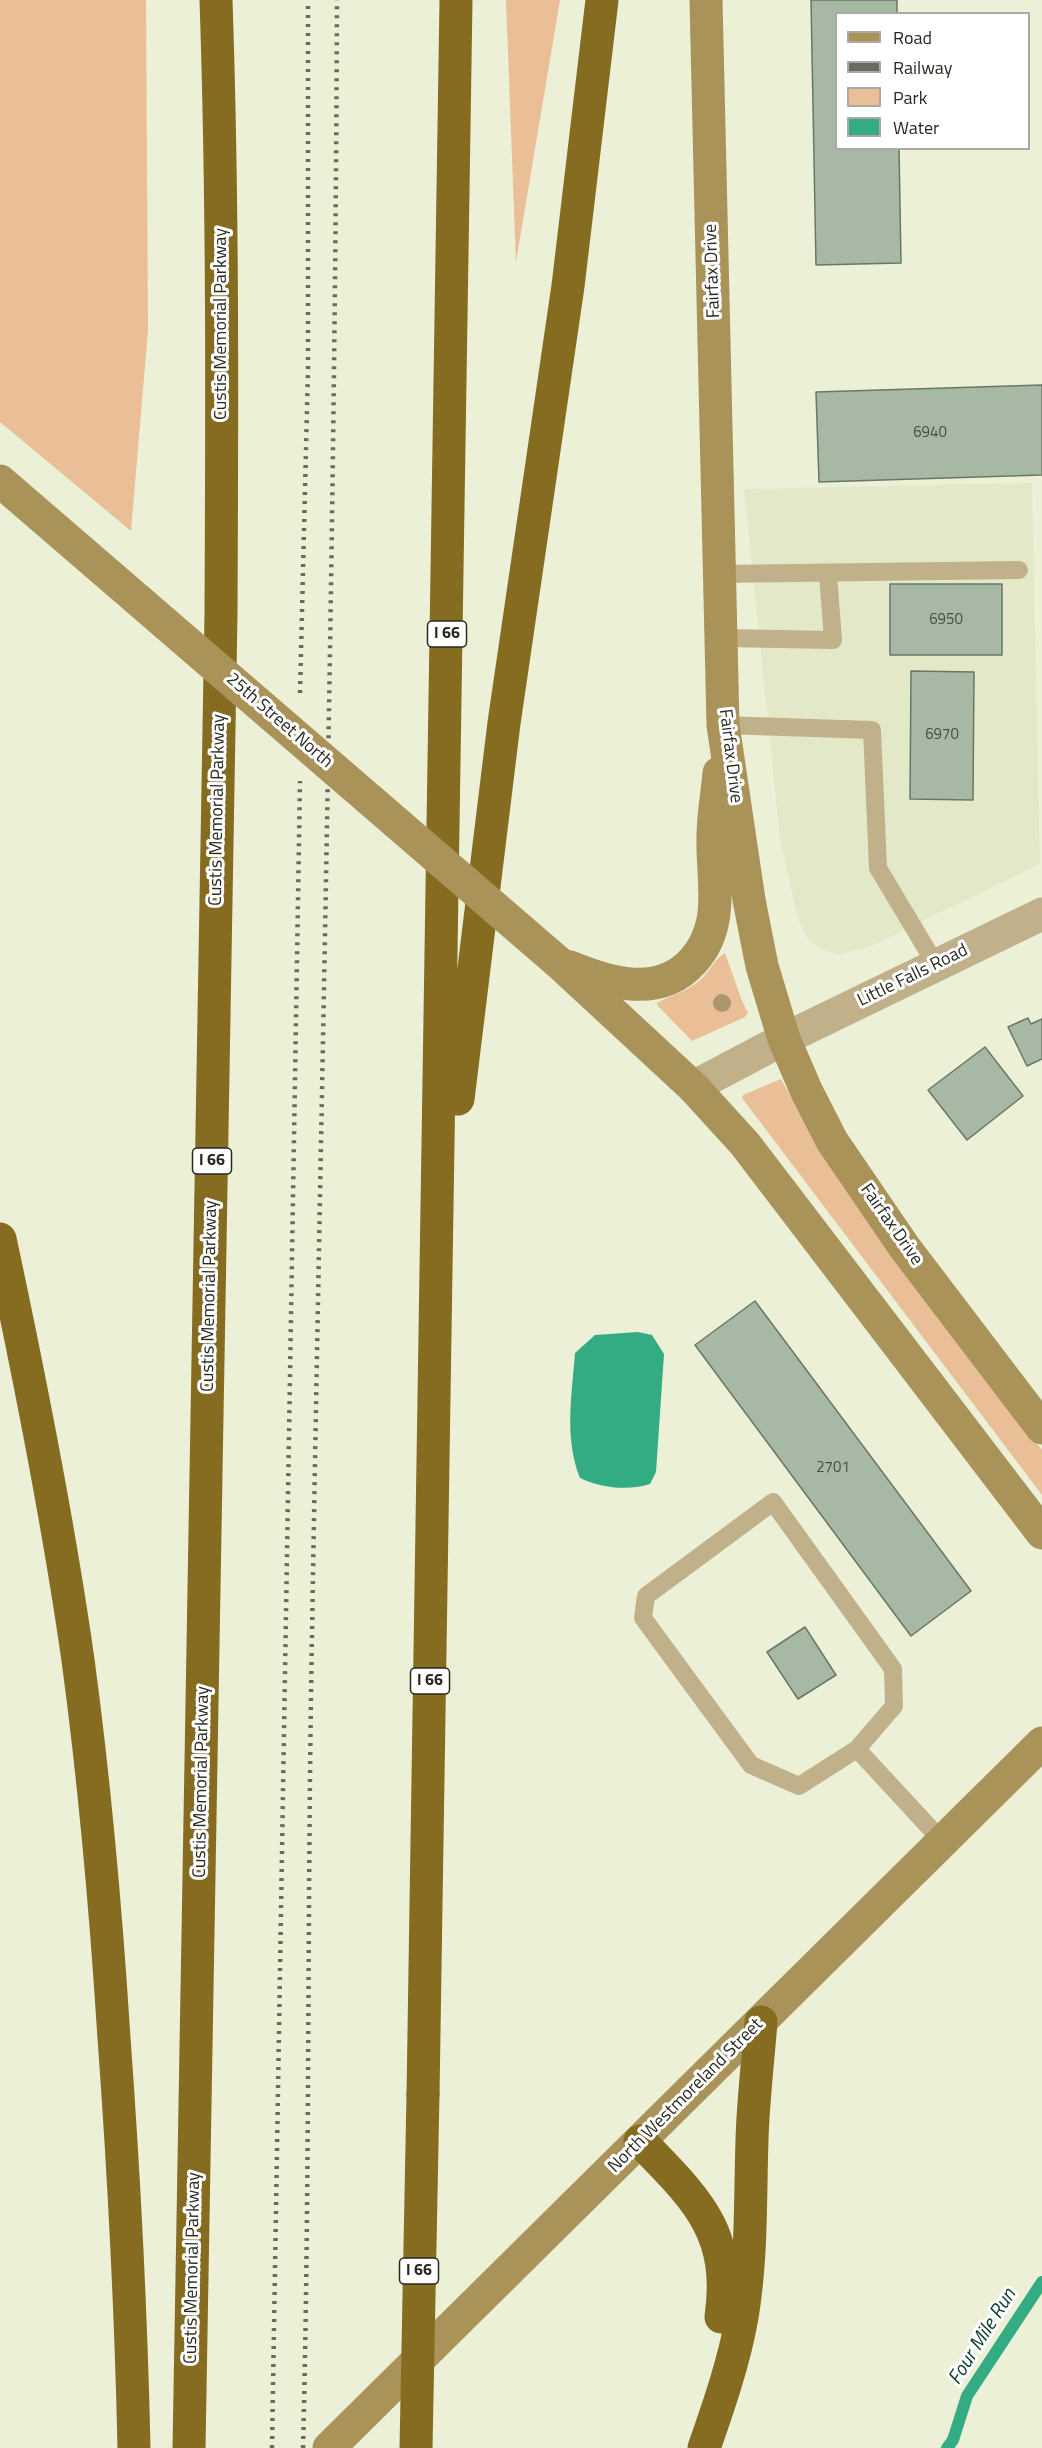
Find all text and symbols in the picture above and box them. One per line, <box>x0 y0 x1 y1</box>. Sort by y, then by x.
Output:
legend <box>835 12 1030 150</box>
text: Road <box>893 24 932 51</box>
text: Railway <box>893 54 952 81</box>
text: Park <box>893 84 927 111</box>
text: Water <box>893 114 939 141</box>
street label: Fairfax Drive <box>701 223 725 319</box>
street label: Custis Memorial Parkway <box>211 228 233 420</box>
house number: 6940 <box>913 424 947 442</box>
house number: 6950 <box>929 611 963 629</box>
road number: I 66 <box>428 621 466 647</box>
street label: 25th Street North <box>221 669 337 773</box>
street label: Fairfax Drive <box>714 708 746 804</box>
street label: Custis Memorial Parkway <box>206 714 230 906</box>
house number: 6970 <box>925 726 959 744</box>
street label: Little Falls Road <box>854 940 972 1012</box>
road number: I 66 <box>192 1148 232 1174</box>
street label: Fairfax Drive <box>855 1180 927 1270</box>
street label: Custis Memorial Parkway <box>198 1200 222 1392</box>
house number: 2701 <box>816 1459 850 1477</box>
road number: I 66 <box>410 1668 450 1694</box>
street label: Custis Memorial Parkway <box>190 1686 214 1878</box>
street label: North Westmoreland Street <box>604 2014 768 2178</box>
street label: Custis Memorial Parkway <box>181 2172 205 2364</box>
road number: I 66 <box>400 2258 438 2284</box>
water label: Four Mile Run <box>944 2284 1022 2390</box>

